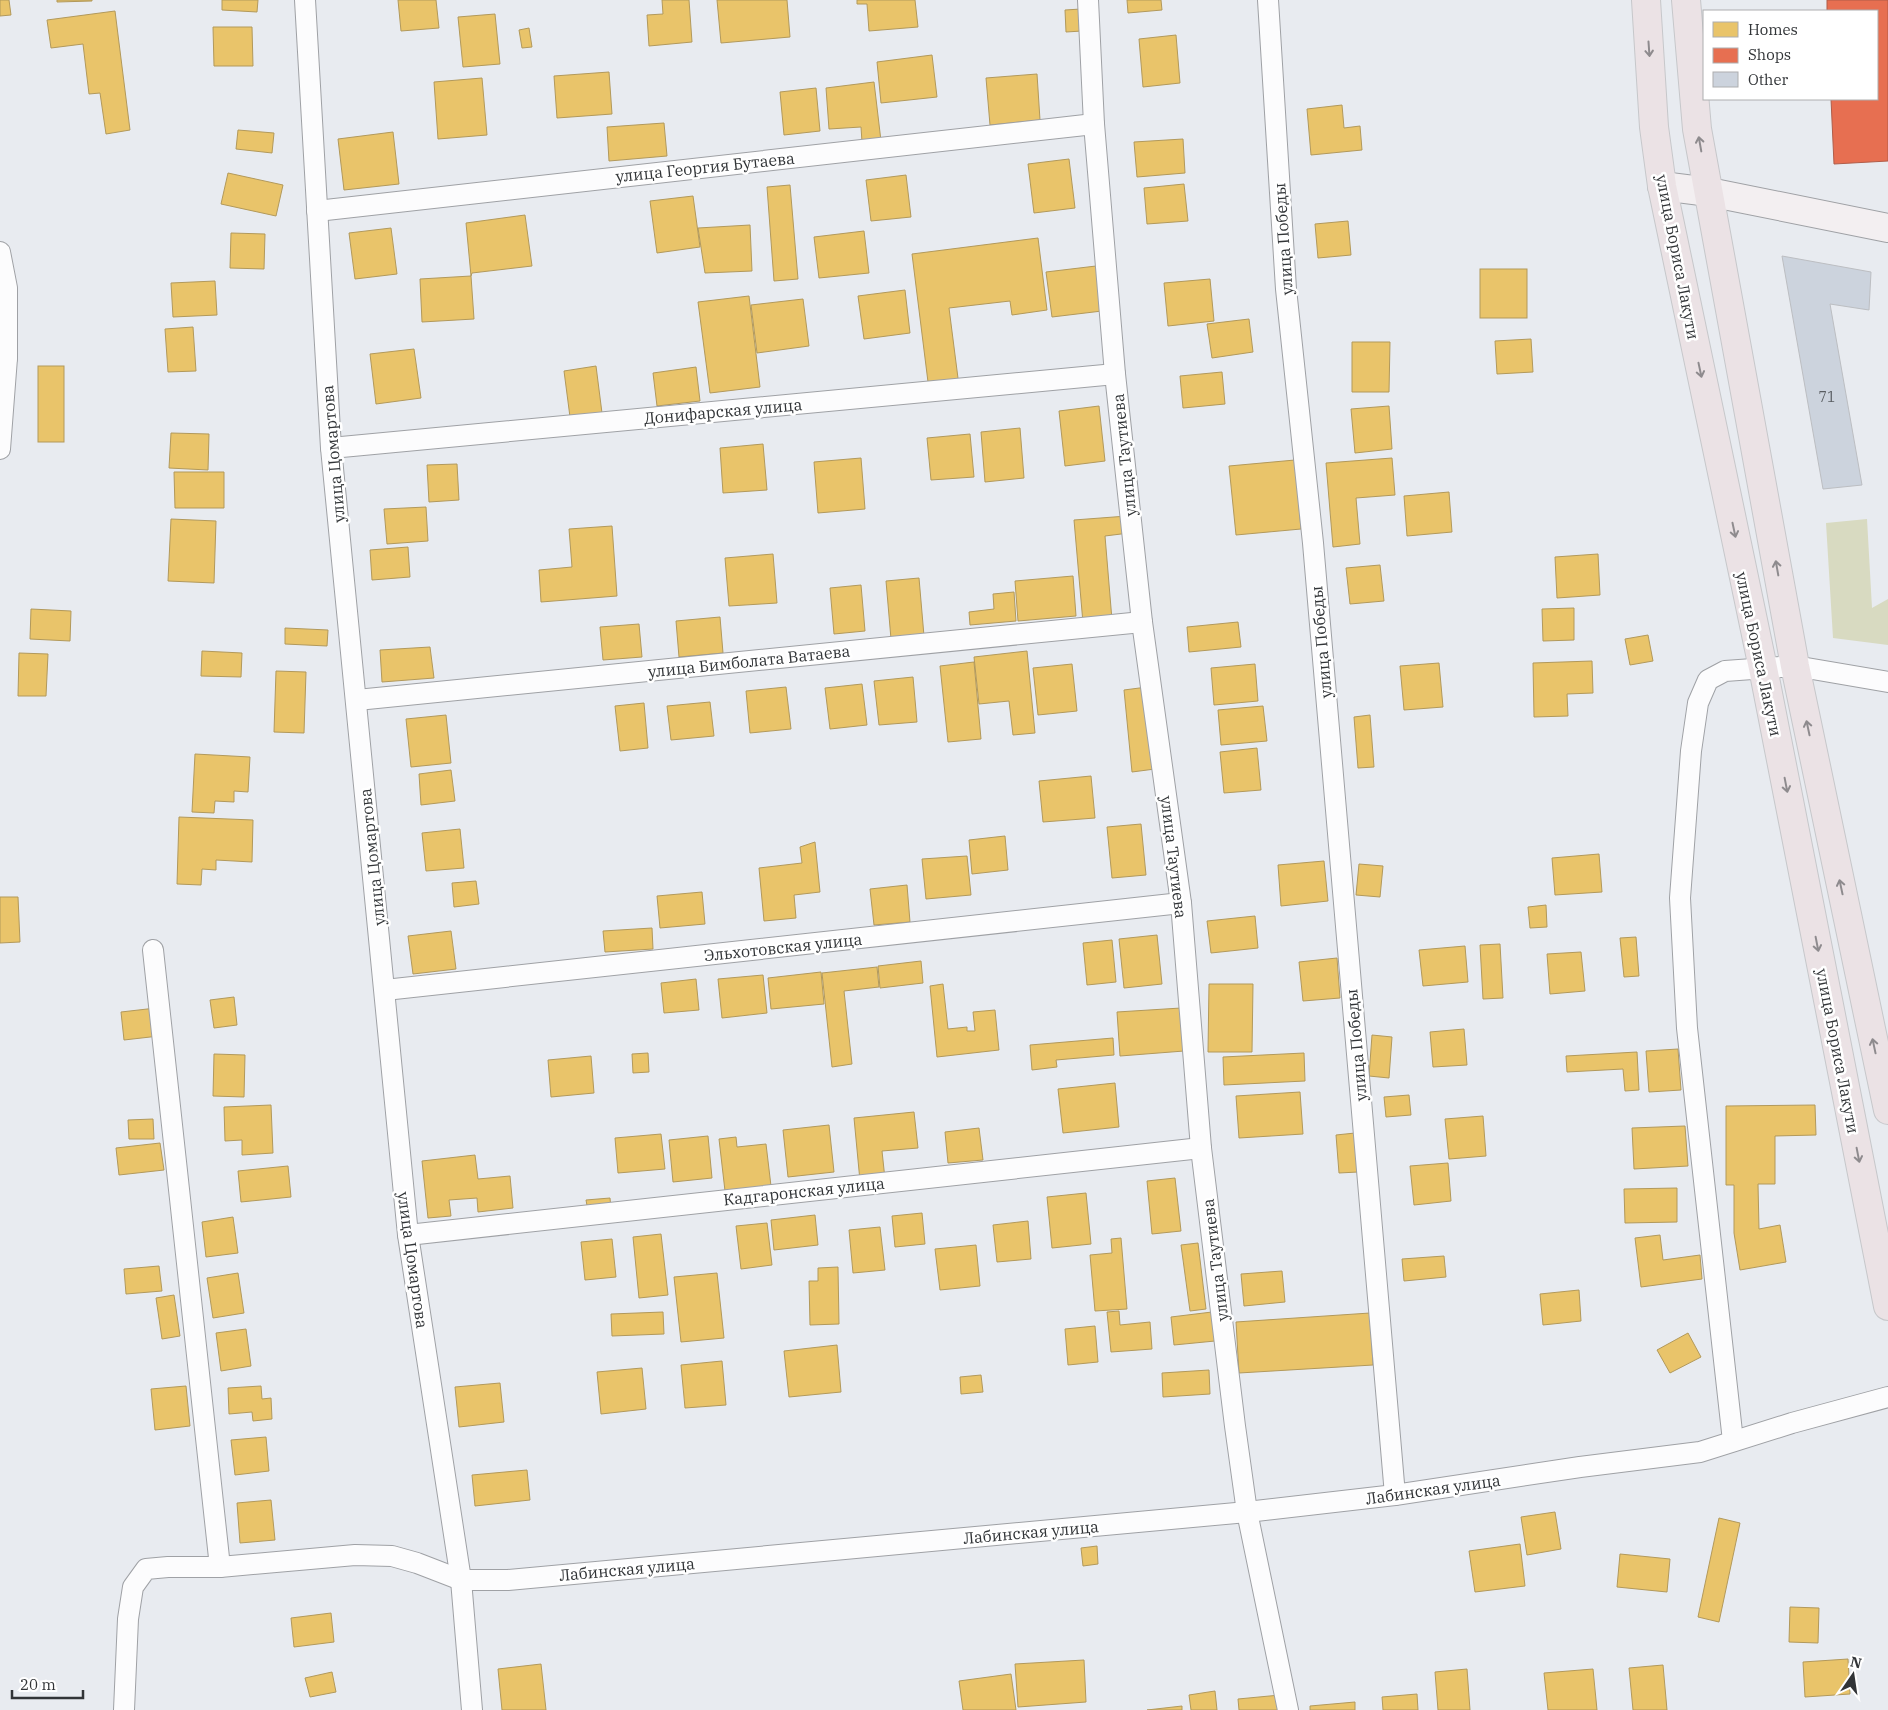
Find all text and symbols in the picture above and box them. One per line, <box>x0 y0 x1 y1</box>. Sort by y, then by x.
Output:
legend <box>1703 10 1878 100</box>
text: Homes <box>1748 20 1798 39</box>
one-way arrow <box>1645 40 1654 56</box>
text: Shops <box>1748 45 1791 64</box>
text: Other <box>1748 70 1788 89</box>
one-way arrow <box>1695 136 1704 152</box>
street label: улица Георгия Бутаева <box>615 148 796 186</box>
street label: улица Бориса Лакути <box>1652 173 1704 341</box>
street label: улица Победы <box>1269 182 1297 296</box>
one-way arrow <box>1696 362 1706 378</box>
street label: улица Цомартова <box>317 384 349 524</box>
house number: 71 <box>1819 388 1835 406</box>
street label: улица Таутиева <box>1108 392 1140 517</box>
street label: Донифарская улица <box>643 394 803 428</box>
one-way arrow <box>1729 521 1739 537</box>
one-way arrow <box>1772 560 1781 576</box>
street label: улица Бориса Лакути <box>1732 570 1786 738</box>
street label: улица Победы <box>1306 585 1336 699</box>
street label: улица Бимболата Ватаева <box>647 640 851 682</box>
one-way arrow <box>1803 720 1812 736</box>
one-way arrow <box>1781 776 1791 792</box>
street label: улица Цомартова <box>355 787 389 927</box>
street label: улица Таутиева <box>1157 795 1191 920</box>
one-way arrow <box>1836 879 1845 895</box>
street label: Эльхотовская улица <box>703 929 863 965</box>
one-way arrow <box>1813 936 1822 952</box>
street label: улица Бориса Лакути <box>1812 967 1864 1135</box>
street label: улица Победы <box>1341 988 1371 1102</box>
one-way arrow <box>1869 1038 1879 1054</box>
one-way arrow <box>1854 1147 1864 1163</box>
street label: Кадгаронская улица <box>722 1173 886 1209</box>
street label: улица Цомартова <box>393 1190 433 1330</box>
street label: улица Таутиева <box>1198 1197 1232 1322</box>
street label: Лабинская улица <box>1364 1470 1502 1508</box>
street label: Лабинская улица <box>962 1516 1100 1548</box>
street label: Лабинская улица <box>558 1553 696 1585</box>
north arrow <box>1828 1650 1878 1700</box>
text: N <box>1849 1652 1863 1672</box>
scale bar <box>12 1668 84 1700</box>
text: 20 m <box>20 1675 56 1694</box>

